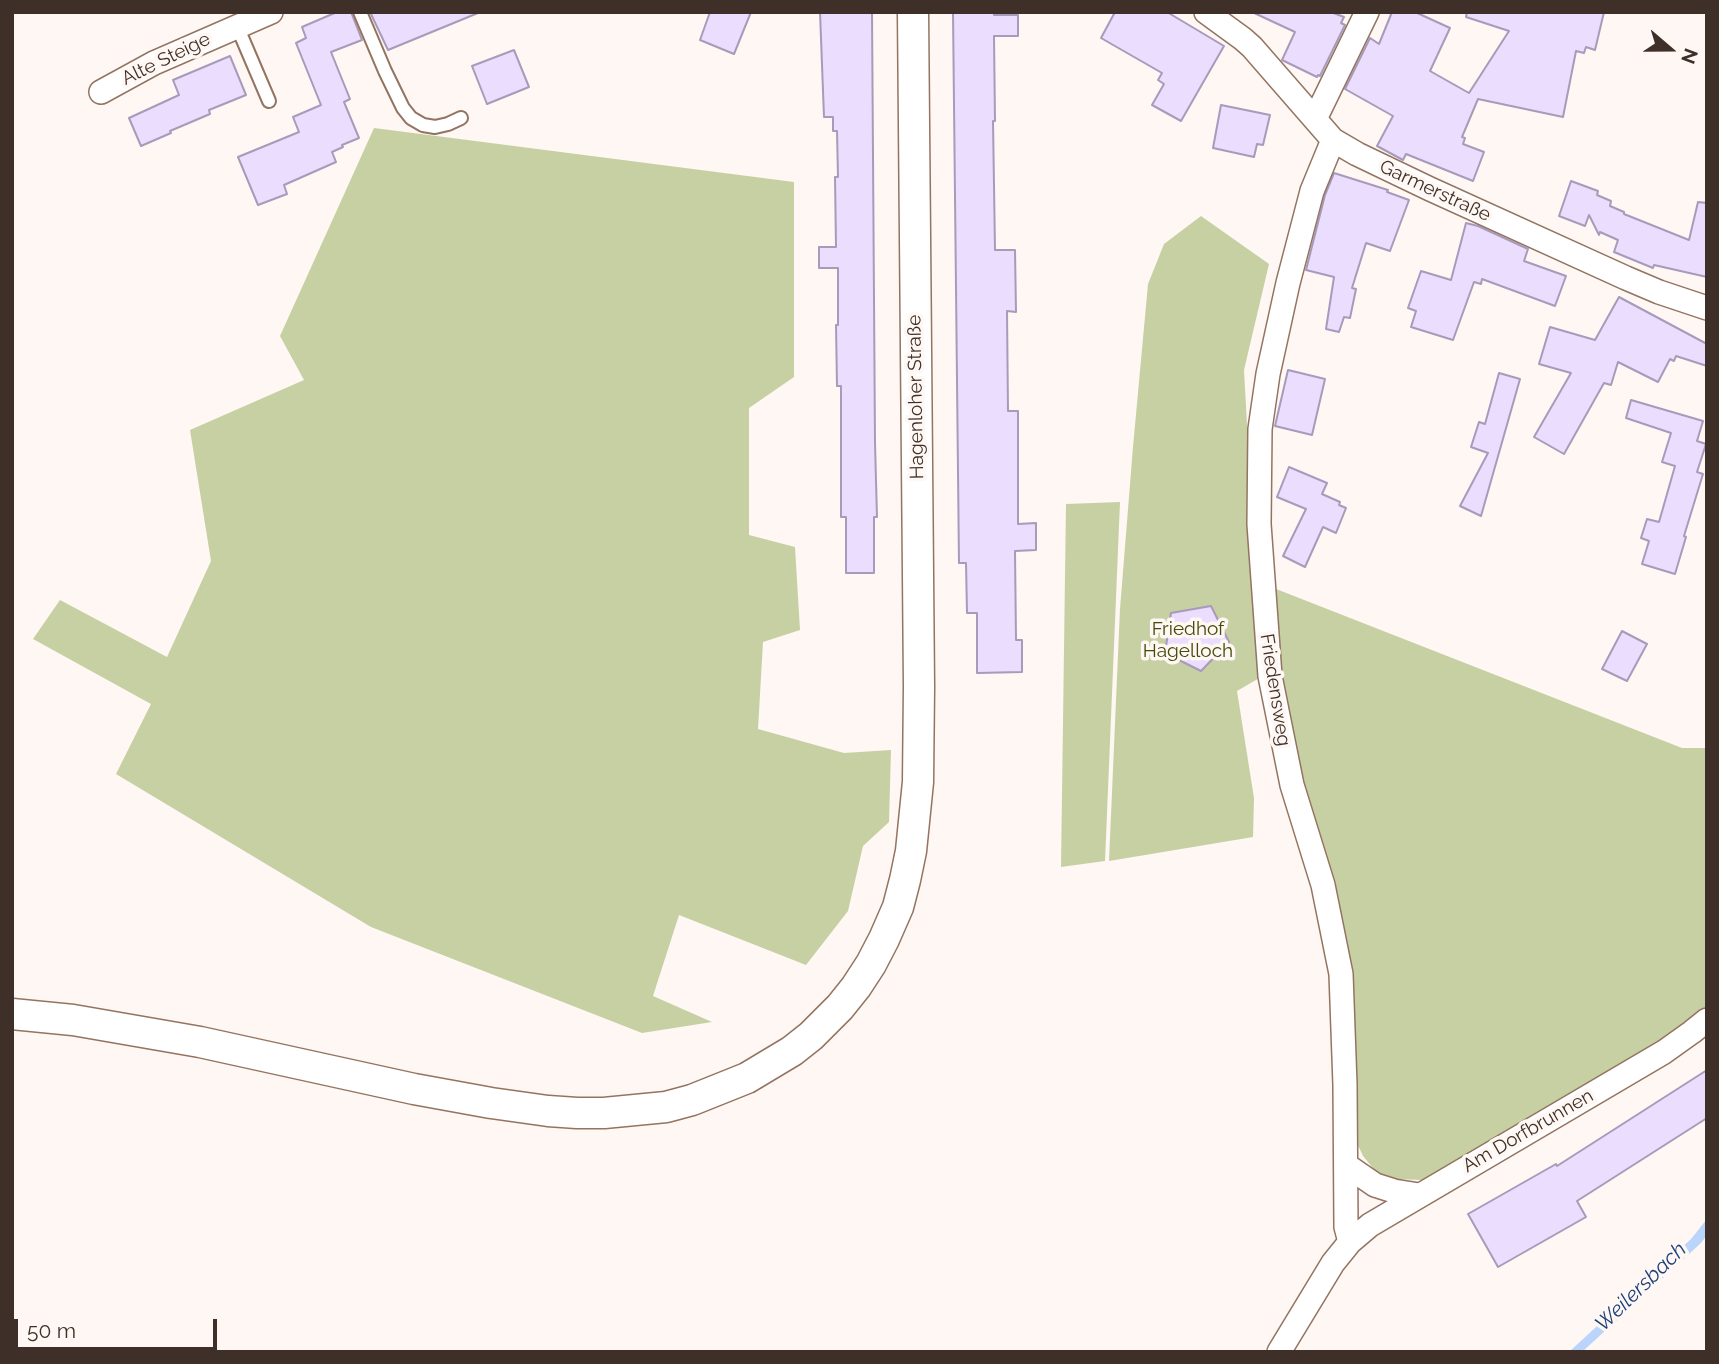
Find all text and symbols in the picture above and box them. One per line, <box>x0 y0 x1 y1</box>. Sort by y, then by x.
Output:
north arrow <box>1635 14 1705 84</box>
street label: Alte Steige <box>118 28 214 90</box>
text: N <box>1677 46 1703 67</box>
street label: Garmerstraße <box>1376 155 1494 227</box>
street label: Hagenloher Straße <box>903 314 929 480</box>
park label: Friedhof Hagelloch <box>1143 618 1233 662</box>
street label: Friedensweg <box>1255 632 1295 748</box>
street label: Am Dorfbrunnen <box>1459 1084 1597 1178</box>
water label: Weilersbach <box>1590 1237 1692 1337</box>
scale bar <box>18 1304 220 1348</box>
text: 50 m <box>27 1318 76 1343</box>

